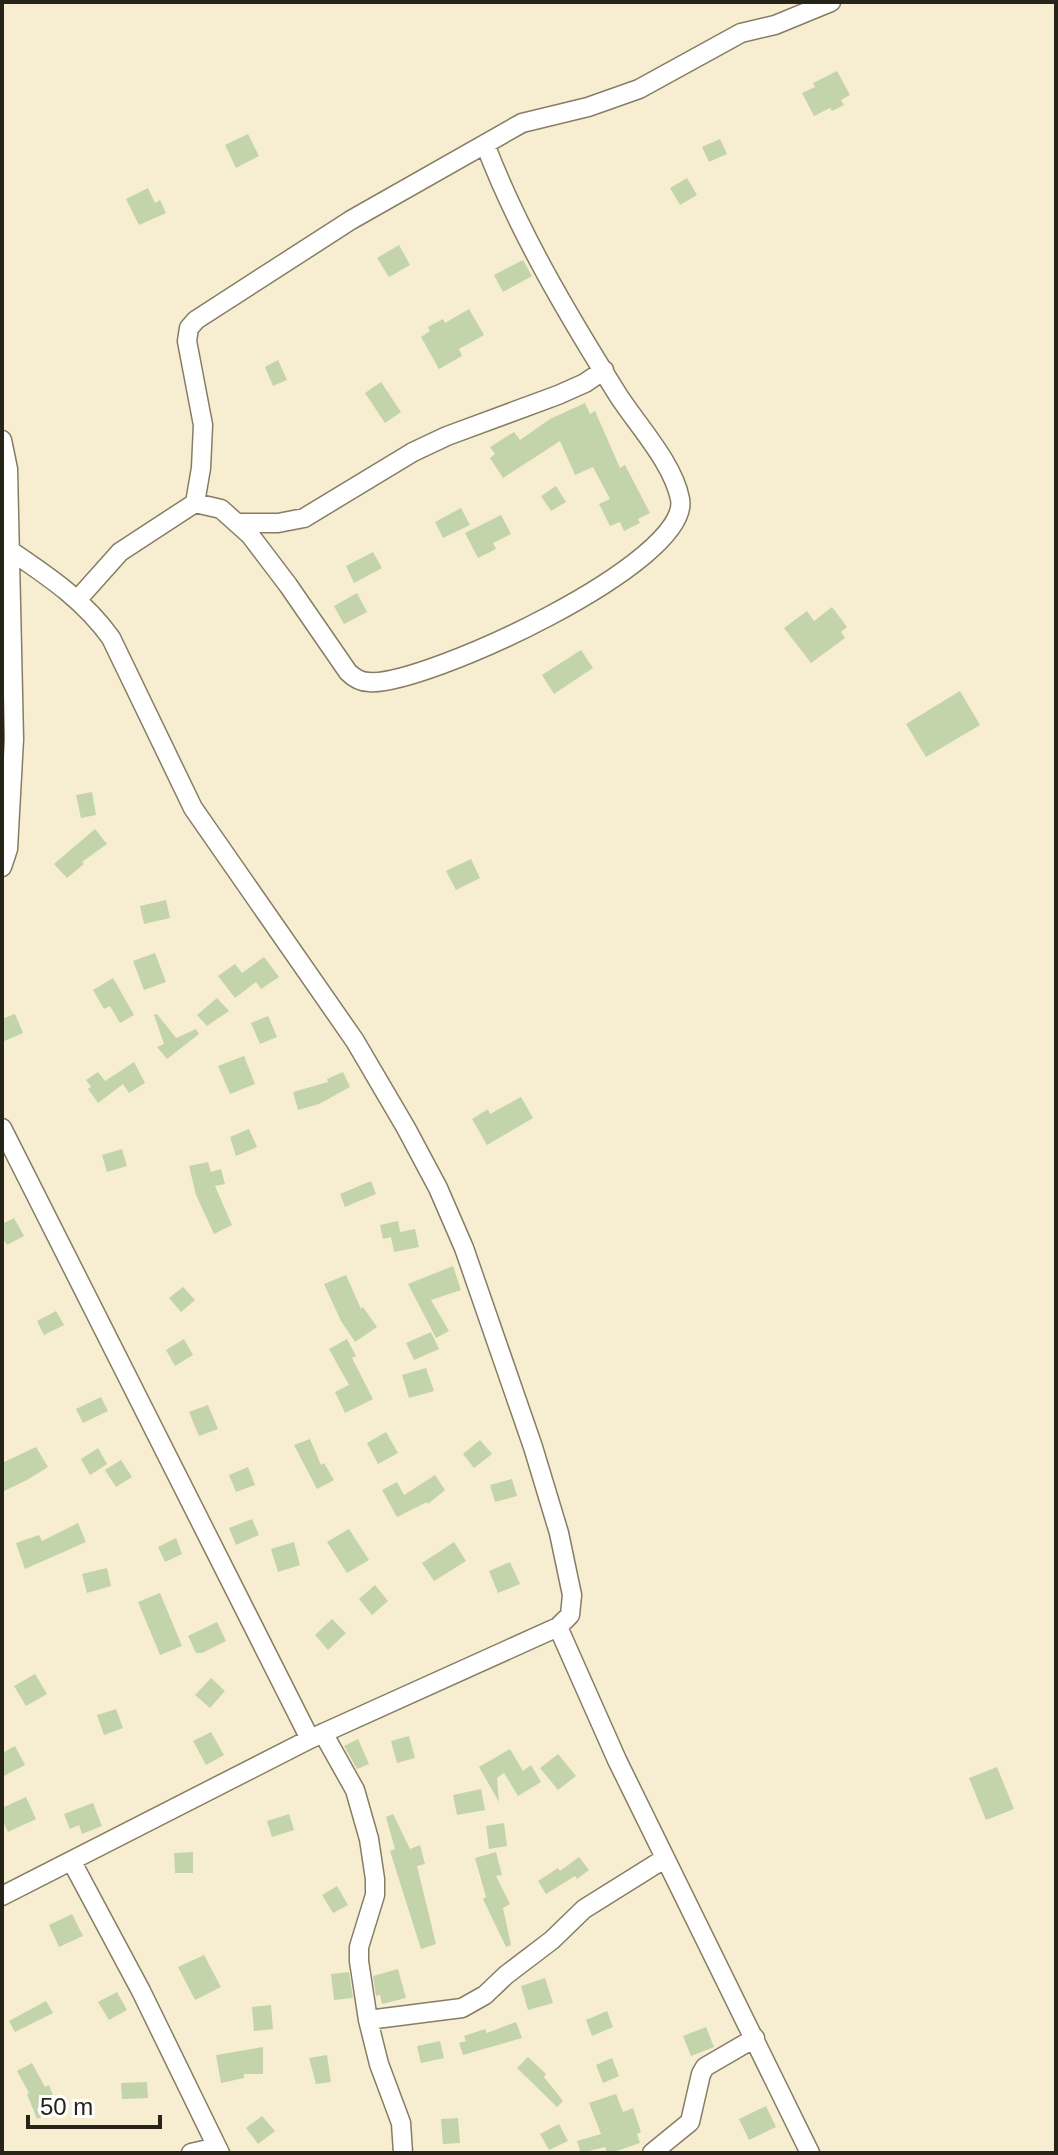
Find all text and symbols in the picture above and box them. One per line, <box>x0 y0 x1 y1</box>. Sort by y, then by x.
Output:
scale bar <box>28 2079 160 2129</box>
text: 50 m <box>40 2093 93 2120</box>

